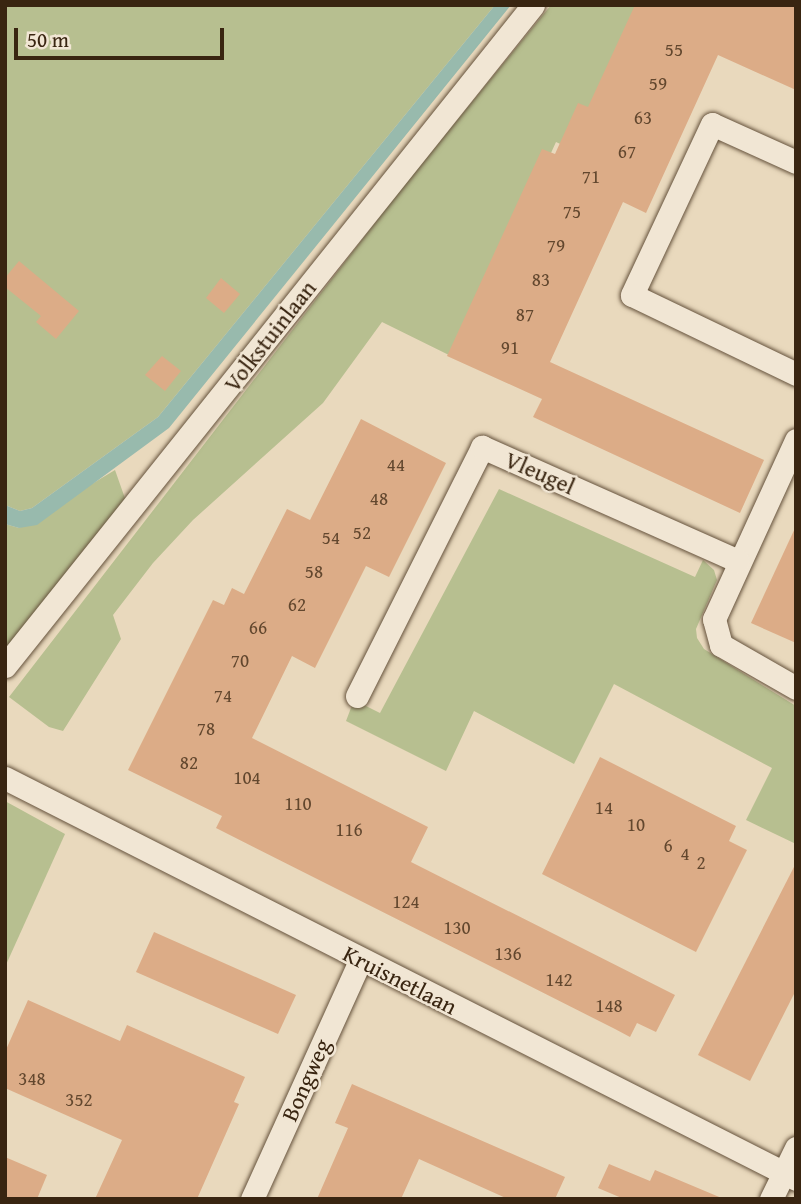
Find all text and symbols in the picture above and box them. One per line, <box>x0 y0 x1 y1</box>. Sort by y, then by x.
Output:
scale bar <box>18 14 228 58</box>
text: 50 m <box>27 24 69 55</box>
house number: 55 <box>665 39 683 61</box>
house number: 59 <box>649 73 667 95</box>
house number: 63 <box>634 107 652 129</box>
house number: 67 <box>618 141 636 163</box>
house number: 71 <box>582 166 600 188</box>
house number: 75 <box>563 201 581 223</box>
house number: 79 <box>547 235 565 257</box>
house number: 83 <box>532 269 550 291</box>
street label: Volkstuinlaan <box>218 275 322 397</box>
house number: 87 <box>516 304 534 326</box>
house number: 91 <box>501 337 519 359</box>
street label: Vleugel <box>501 445 579 501</box>
house number: 44 <box>387 454 405 476</box>
house number: 48 <box>370 488 388 510</box>
house number: 52 <box>353 522 371 544</box>
house number: 54 <box>322 527 340 549</box>
house number: 58 <box>305 561 323 583</box>
house number: 62 <box>288 594 306 616</box>
house number: 66 <box>249 617 267 639</box>
house number: 70 <box>231 650 249 672</box>
house number: 74 <box>214 685 232 707</box>
house number: 78 <box>197 718 215 740</box>
house number: 82 <box>180 752 198 774</box>
house number: 104 <box>233 767 261 789</box>
house number: 110 <box>284 793 312 815</box>
house number: 14 <box>595 797 613 819</box>
house number: 10 <box>627 814 645 836</box>
house number: 116 <box>335 819 363 841</box>
house number: 6 <box>663 835 673 857</box>
house number: 4 <box>680 843 690 865</box>
house number: 2 <box>696 852 706 874</box>
house number: 124 <box>392 891 420 913</box>
house number: 130 <box>443 917 471 939</box>
street label: Kruisnetlaan <box>338 940 462 1020</box>
house number: 136 <box>494 943 522 965</box>
house number: 142 <box>545 969 573 991</box>
house number: 148 <box>595 995 623 1017</box>
street label: Bongweg <box>276 1035 336 1125</box>
house number: 348 <box>18 1068 46 1090</box>
house number: 352 <box>65 1089 93 1111</box>

